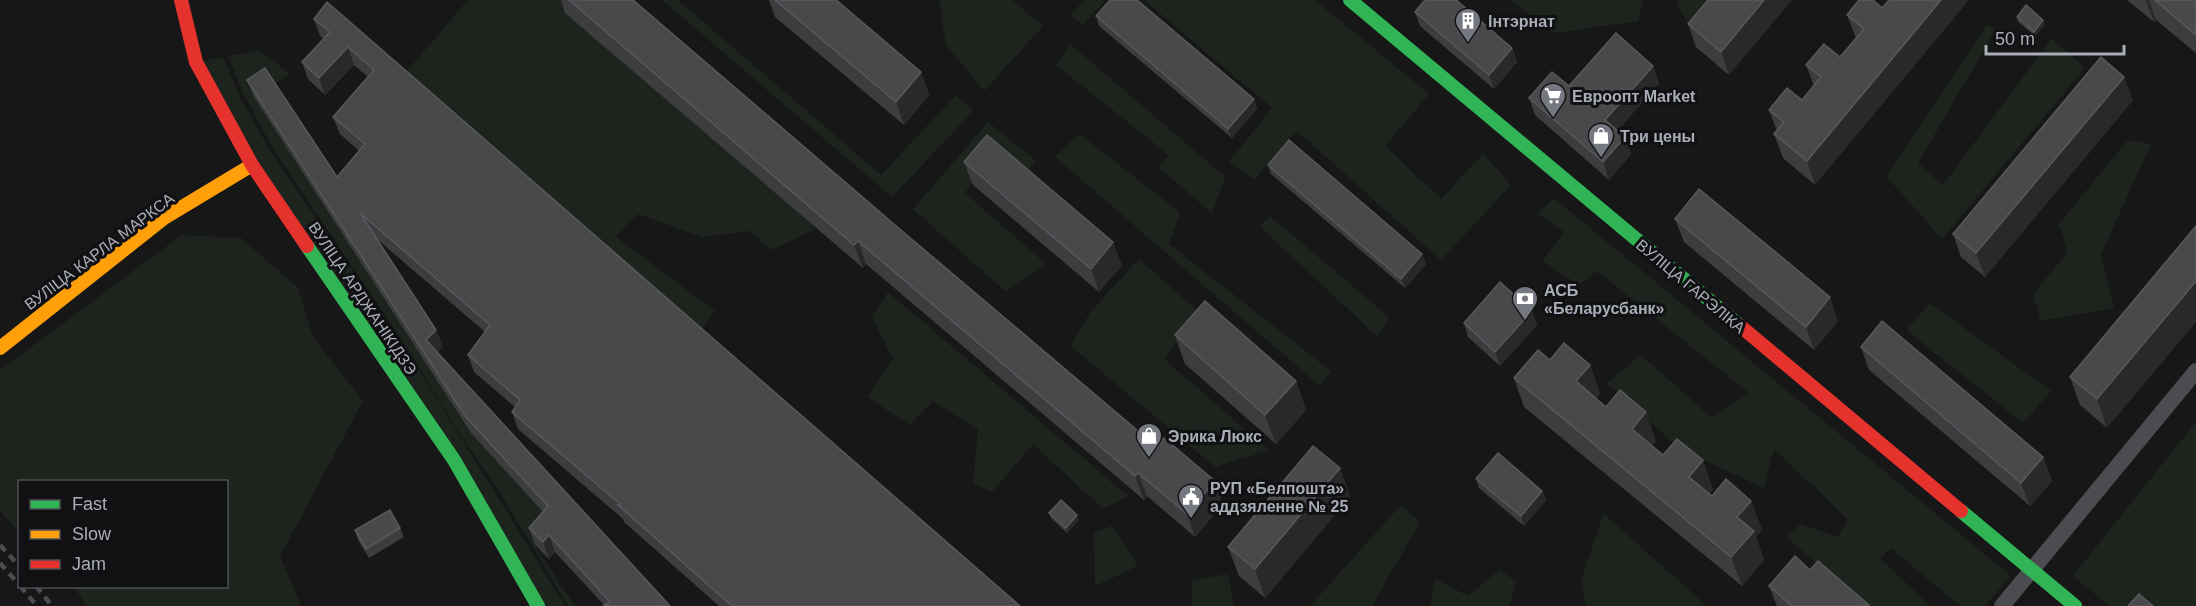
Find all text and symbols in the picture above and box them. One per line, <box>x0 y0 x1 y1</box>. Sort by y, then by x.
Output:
building icon: Інтэрнат <box>1453 6 1483 44</box>
place label: Інтэрнат <box>1488 13 1555 30</box>
scale bar <box>1986 18 2124 56</box>
text: 50 m <box>1995 29 2035 49</box>
supermarket icon: Евроопт Market <box>1538 81 1568 119</box>
place label: Евроопт Market <box>1572 88 1696 105</box>
shop icon: Три цены <box>1586 121 1616 159</box>
place label: Три цены <box>1620 128 1695 145</box>
street label: ВУЛІЦА КАРЛА МАРКСА <box>21 189 178 313</box>
street label: ВУЛІЦА АРДЖАНІКІДЗЭ <box>305 219 420 378</box>
street label: ВУЛІЦА ГАРЭЛІКА <box>1633 236 1749 337</box>
place label: АСБ «Беларусбанк» <box>1544 282 1665 317</box>
bank icon: АСБ «Беларусбанк» <box>1510 284 1540 322</box>
shop icon: Эрика Люкс <box>1134 421 1164 459</box>
place label: Эрика Люкс <box>1168 428 1262 445</box>
legend <box>18 480 228 588</box>
place label: РУП «Белпошта» аддзяленне № 25 <box>1210 480 1348 515</box>
public building icon: РУП «Белпошта» аддзяленне № 25 <box>1176 482 1206 520</box>
text: Fast <box>72 494 107 514</box>
text: Slow <box>72 524 112 544</box>
text: Jam <box>72 554 106 574</box>

